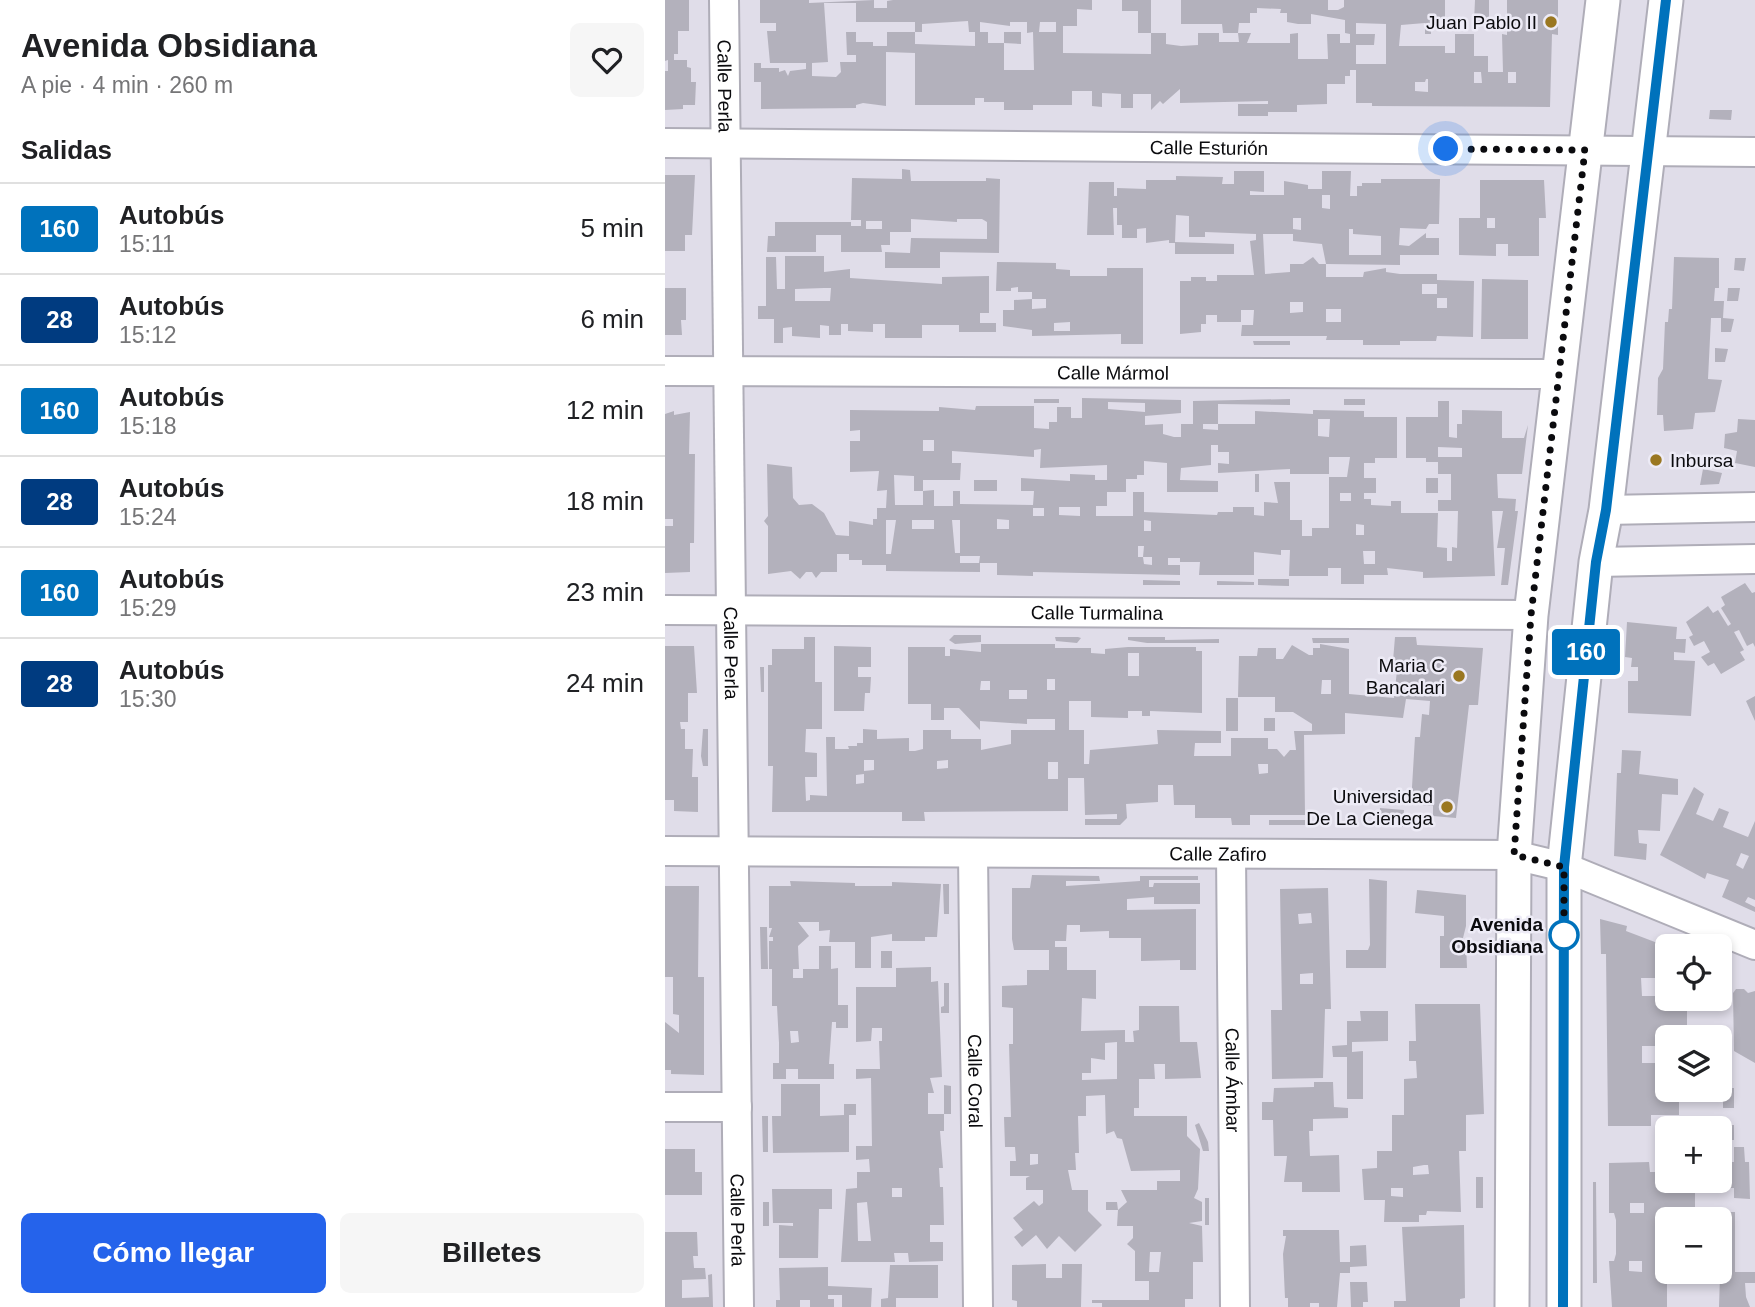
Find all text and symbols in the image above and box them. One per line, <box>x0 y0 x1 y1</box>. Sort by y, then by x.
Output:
place label: Juan Pablo II <box>1426 12 1537 33</box>
marker: Juan Pablo II <box>1543 14 1559 30</box>
button: heart <box>570 23 644 97</box>
text: Avenida Obsidiana <box>21 27 317 64</box>
street label: Calle Perla <box>713 39 736 133</box>
text: A pie · 4 min · 260 m <box>21 72 233 98</box>
your location <box>1428 131 1463 166</box>
text: Salidas <box>21 135 112 165</box>
street label: Calle Esturión <box>1150 137 1268 159</box>
text: Autobús <box>119 200 224 230</box>
text: 5 min <box>580 213 644 243</box>
text: 160 <box>39 215 80 242</box>
text: 15:11 <box>119 231 175 257</box>
text: Autobús <box>119 291 224 321</box>
text: 6 min <box>580 304 644 334</box>
text: 28 <box>46 306 73 333</box>
text: 15:12 <box>119 322 177 348</box>
street label: Calle Mármol <box>1057 362 1169 384</box>
text: Autobús <box>119 382 224 412</box>
text: 12 min <box>566 395 644 425</box>
text: 160 <box>39 397 80 424</box>
text: 15:18 <box>119 413 177 439</box>
place label: Inbursa <box>1670 450 1734 471</box>
marker: Inbursa <box>1648 452 1664 468</box>
text: Autobús <box>119 473 224 503</box>
text: 18 min <box>566 486 644 516</box>
text: 28 <box>46 488 73 515</box>
text: 15:24 <box>119 504 177 530</box>
text: Autobús <box>119 564 224 594</box>
text: 23 min <box>566 577 644 607</box>
text: 160 <box>39 579 80 606</box>
text: 15:29 <box>119 595 177 621</box>
street label: Calle Turmalina <box>1031 602 1164 624</box>
street label: Calle Perla <box>720 606 742 700</box>
line badge: 160 <box>1546 629 1626 675</box>
text: 160 <box>1566 638 1606 665</box>
text: Autobús <box>119 655 224 685</box>
place label: Maria C Bancalari <box>1366 655 1445 698</box>
text: 24 min <box>566 668 644 698</box>
marker: Maria C Bancalari <box>1451 668 1467 684</box>
text: 28 <box>46 670 73 697</box>
text: 15:30 <box>119 686 177 712</box>
place label: Universidad De La Cienega <box>1306 786 1433 829</box>
marker: Universidad De La Cienega <box>1439 799 1455 815</box>
street label: Calle Zafiro <box>1169 843 1267 865</box>
place label: Avenida Obsidiana <box>1451 914 1543 957</box>
marker: Avenida Obsidiana <box>1549 920 1579 950</box>
map controls <box>1655 934 1732 1284</box>
button: locate <box>1655 934 1732 1011</box>
button: layers <box>1655 1025 1732 1102</box>
street label: Calle Ámbar <box>1222 1028 1243 1133</box>
street label: Calle Coral <box>964 1034 986 1128</box>
button: + <box>1655 1116 1732 1193</box>
street label: Calle Perla <box>726 1173 749 1267</box>
button: − <box>1655 1207 1732 1284</box>
button: Cómo llegar <box>21 1213 326 1293</box>
button: Billetes <box>340 1213 644 1293</box>

